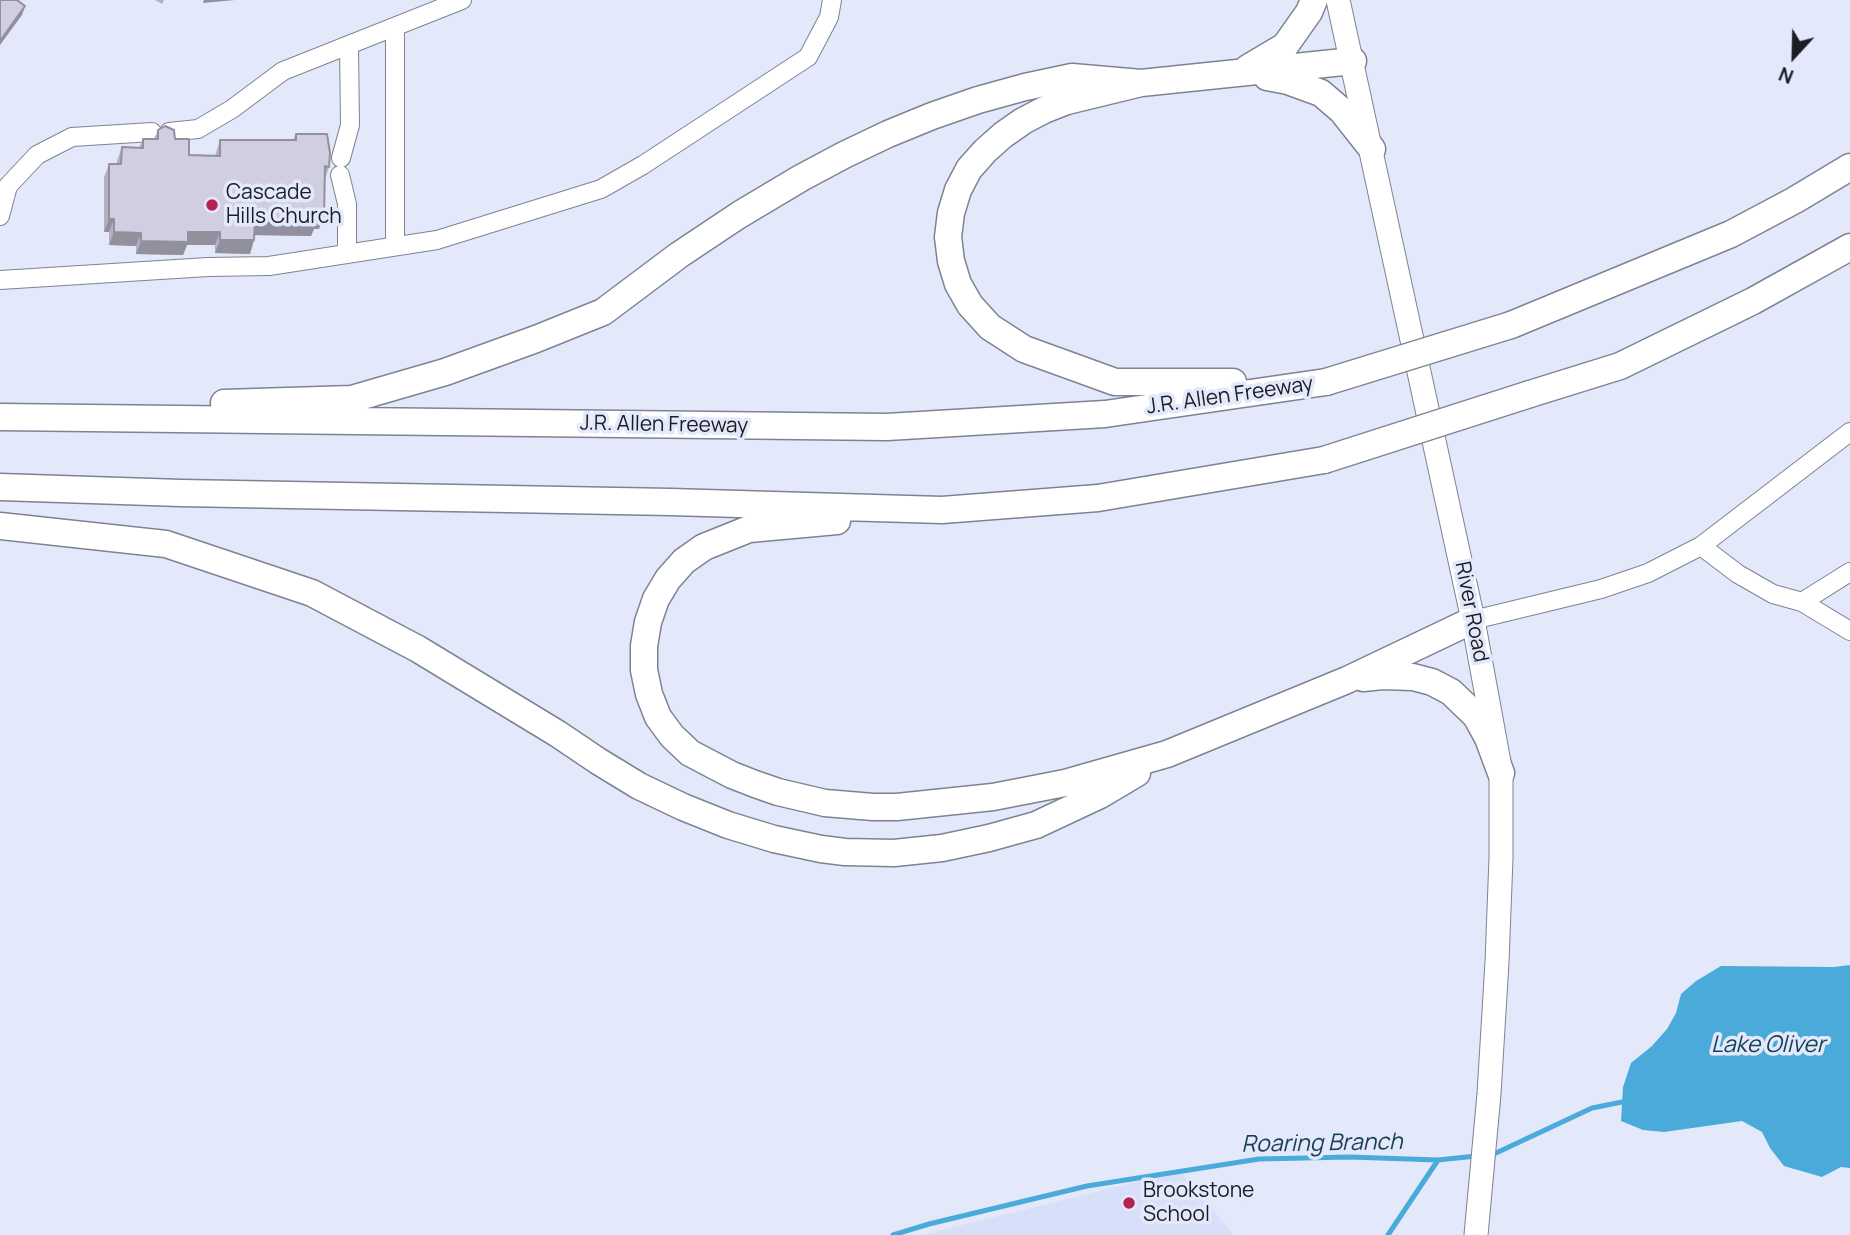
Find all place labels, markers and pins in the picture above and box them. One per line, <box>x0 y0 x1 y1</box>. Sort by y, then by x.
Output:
place label: Cascade Hills Church <box>226 180 342 230</box>
marker: Cascade Hills Church <box>204 197 220 213</box>
place label: Brookstone School <box>1143 1178 1254 1228</box>
marker: Brookstone School <box>1121 1195 1137 1211</box>

